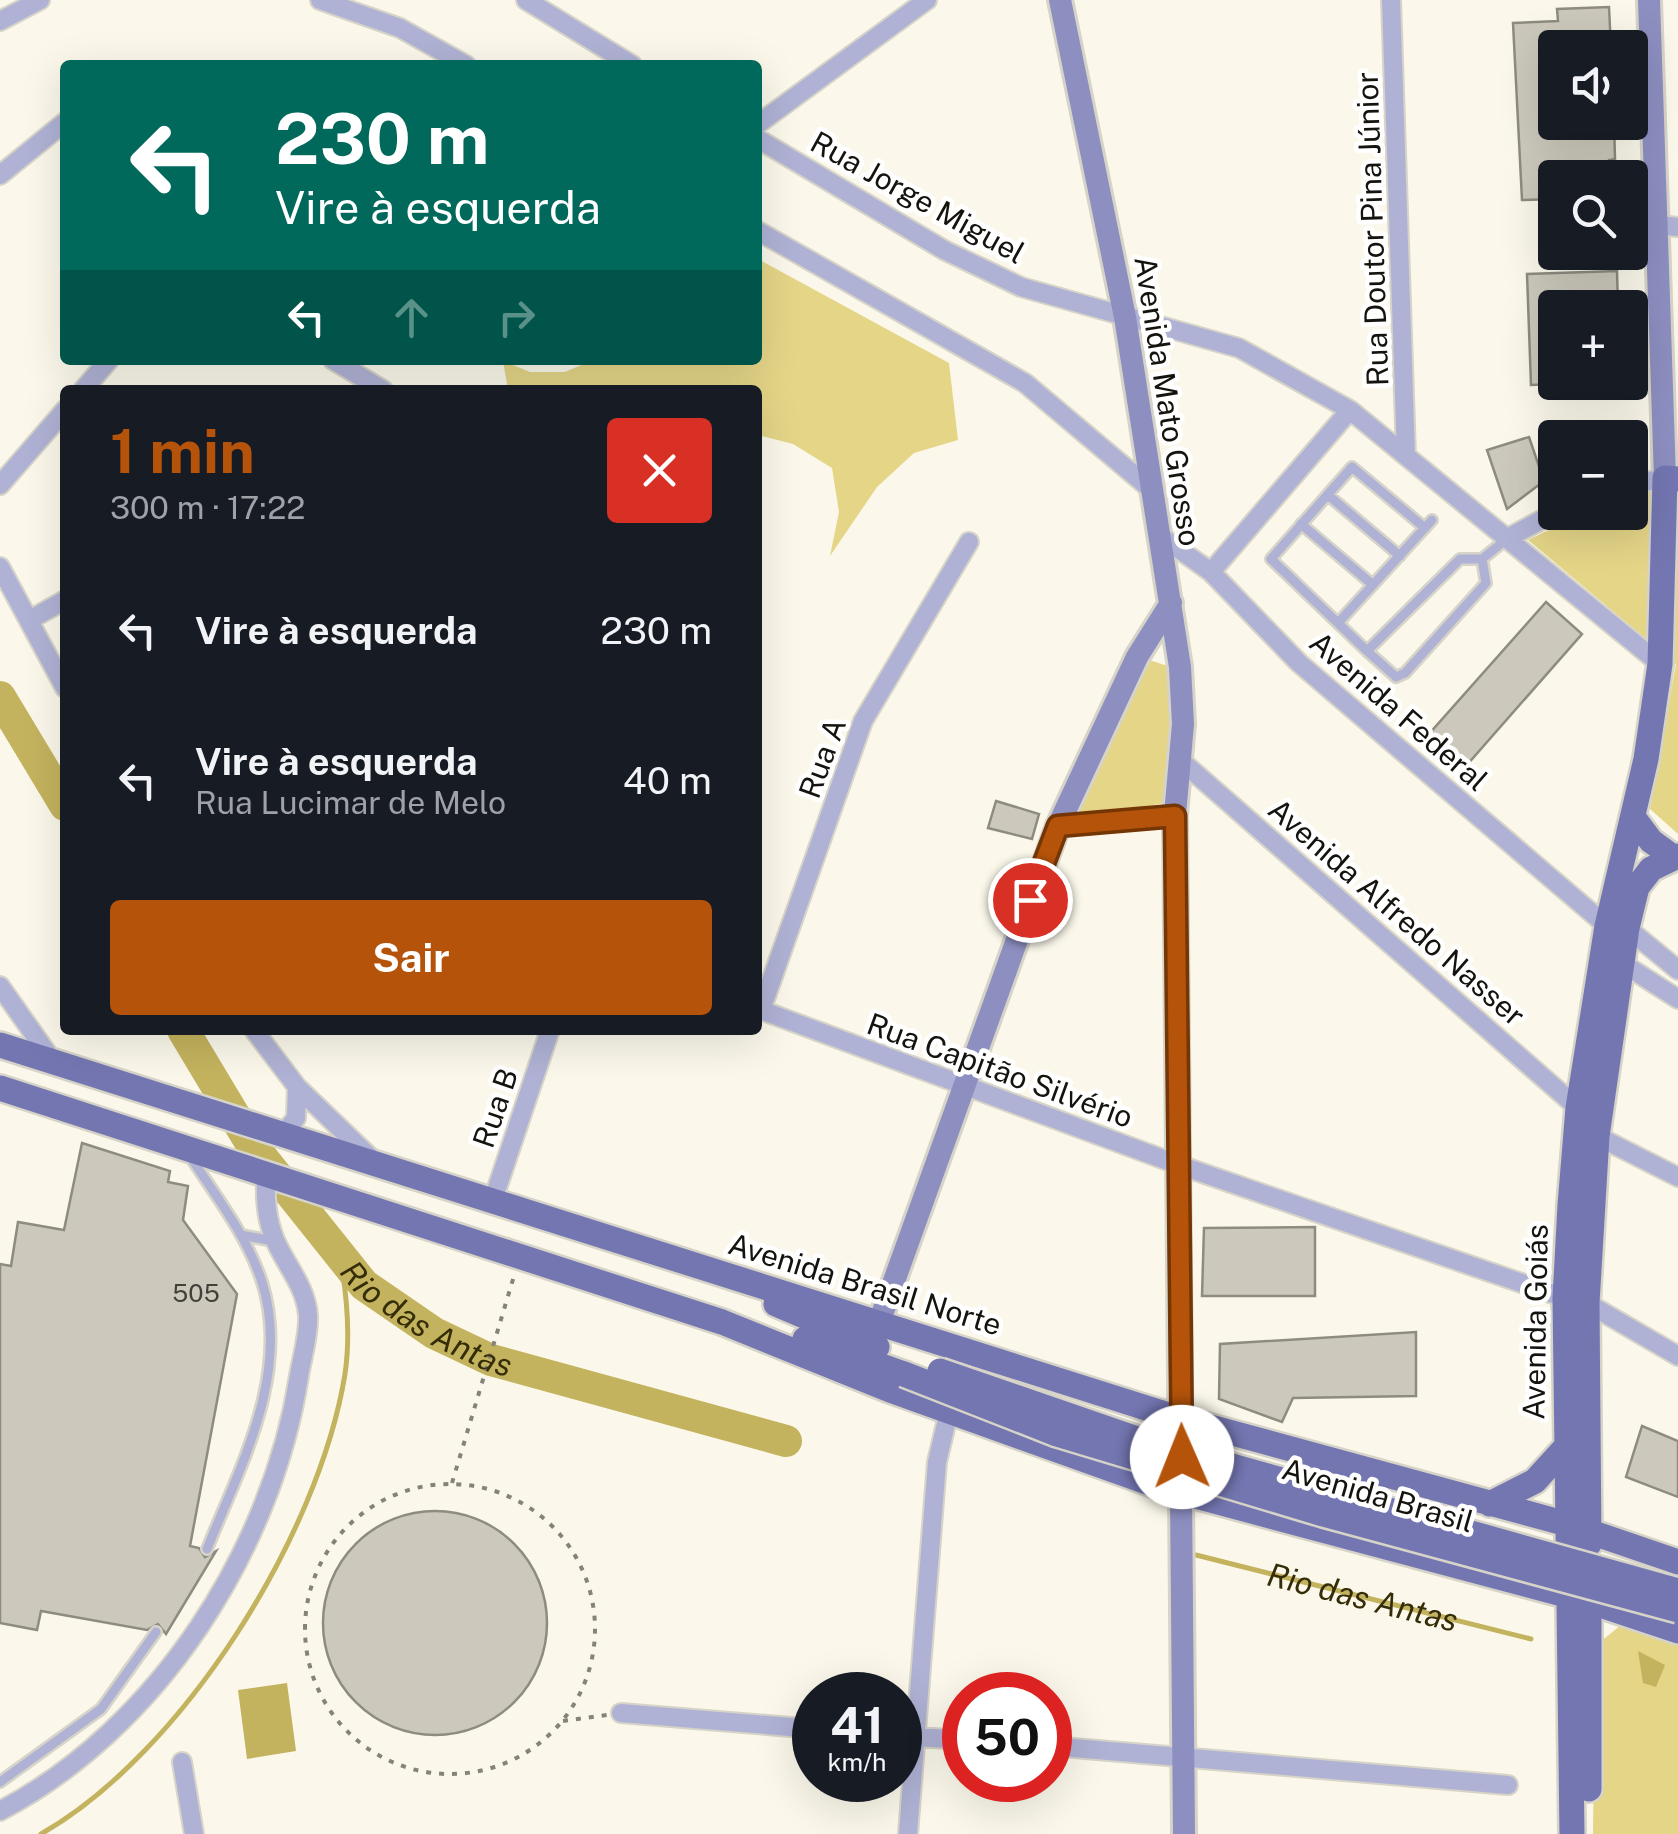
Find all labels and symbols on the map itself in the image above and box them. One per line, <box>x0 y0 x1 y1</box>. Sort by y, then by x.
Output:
street label: Rua Doutor Pina Júnior <box>1349 71 1395 387</box>
street label: Rua Jorge Miguel <box>805 123 1031 271</box>
street label: Avenida Mato Grosso <box>1127 253 1209 549</box>
street label: Avenida Federal <box>1303 624 1495 798</box>
street label: Rua A <box>791 713 853 803</box>
street label: Avenida Alfredo Nasser <box>1261 791 1533 1033</box>
pin <box>988 858 1073 943</box>
street label: Rua Capitão Silvério <box>862 1005 1138 1135</box>
street label: Rua B <box>465 1064 525 1152</box>
street label: Avenida Goiás <box>1515 1224 1555 1420</box>
street label: Avenida Brasil Norte <box>724 1225 1006 1343</box>
water label: Rio das Antas <box>333 1253 516 1383</box>
house number: 505 <box>172 1278 220 1308</box>
position arrow <box>1130 1405 1234 1509</box>
street label: Avenida Brasil <box>1278 1450 1478 1540</box>
water label: Rio das Antas <box>1264 1555 1462 1638</box>
speed limit sign: 50 <box>942 1672 1072 1802</box>

